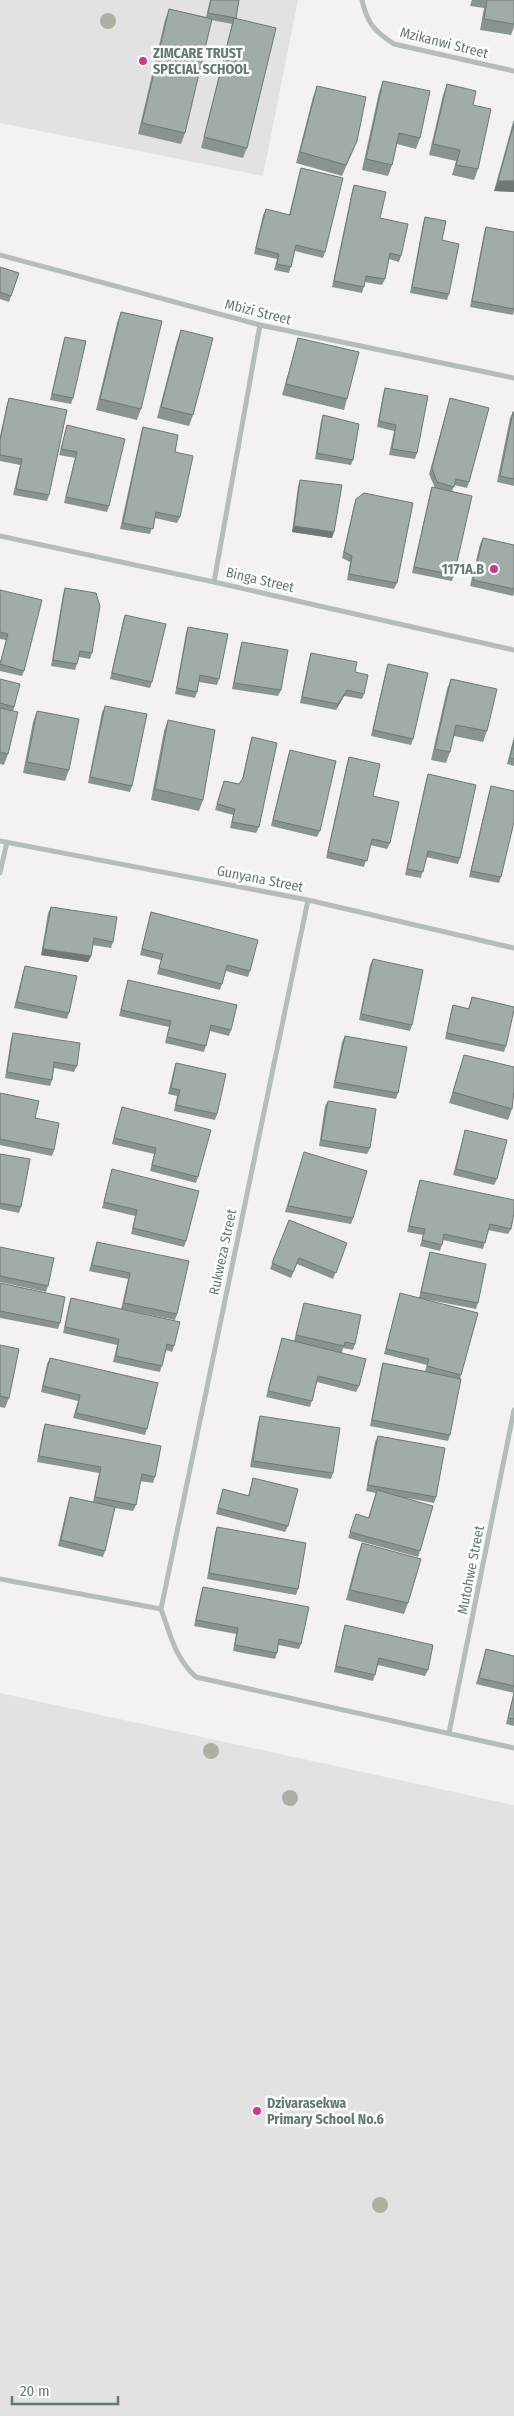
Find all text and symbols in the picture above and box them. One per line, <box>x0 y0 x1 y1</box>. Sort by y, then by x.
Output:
street label: Mzikanwi Street <box>398 24 490 62</box>
place label: ZIMCARE TRUST SPECIAL SCHOOL <box>153 45 250 78</box>
marker: ZIMCARE TRUST SPECIAL SCHOOL <box>137 55 149 67</box>
street label: Mbizi Street <box>223 296 293 329</box>
place label: 1171A.B <box>442 561 484 578</box>
marker: 1171A.B <box>488 563 500 575</box>
street label: Binga Street <box>224 564 296 596</box>
street label: Gunyana Street <box>215 862 305 896</box>
street label: Rukweza Street <box>206 1207 240 1297</box>
street label: Mutohwe Street <box>454 1524 488 1616</box>
place label: Dzivarasekwa Primary School No.6 <box>267 2095 384 2128</box>
marker: Dzivarasekwa Primary School No.6 <box>251 2105 263 2117</box>
scale bar <box>12 2374 119 2406</box>
text: 20 m <box>20 2382 50 2400</box>

